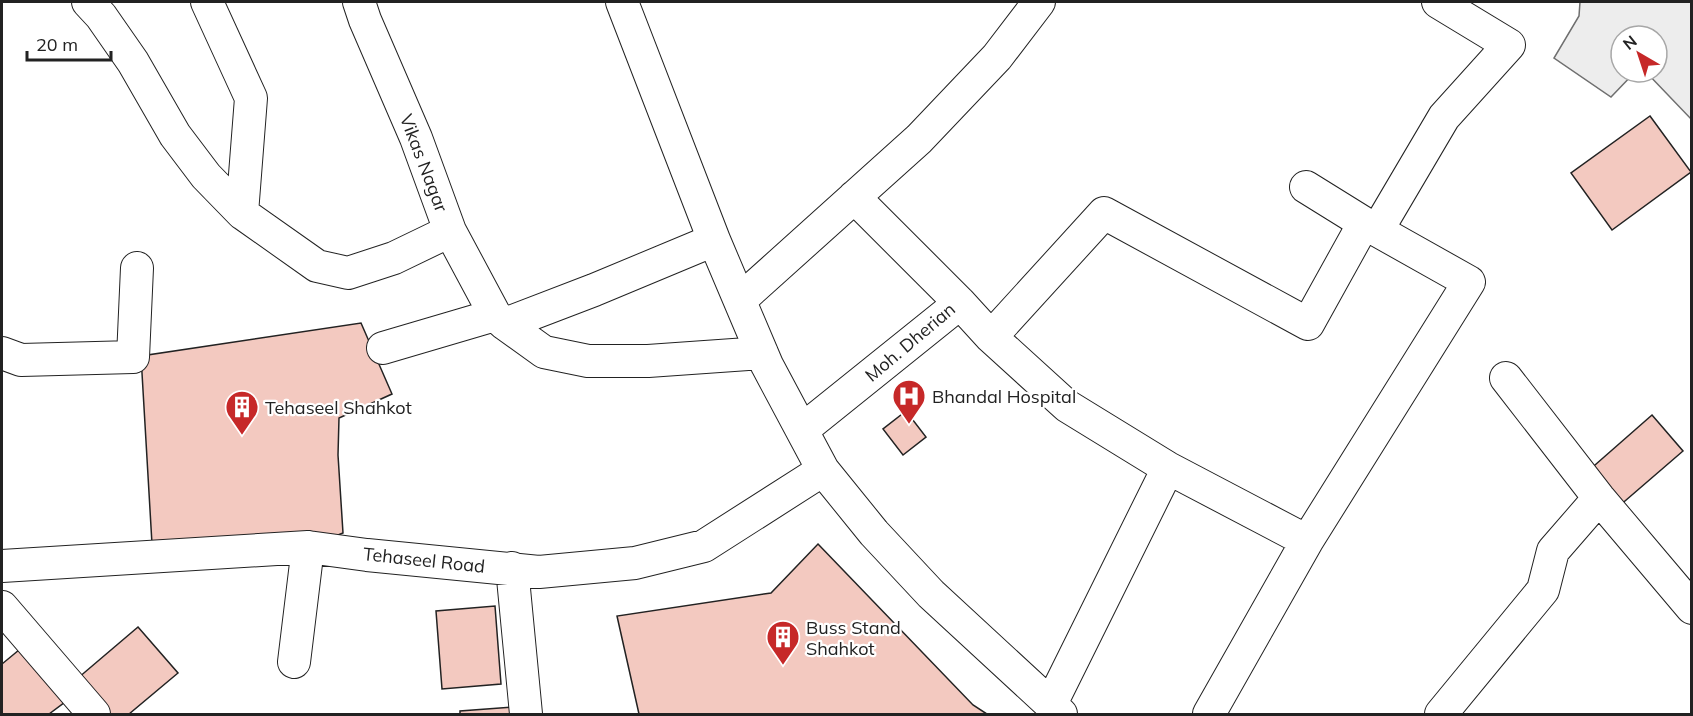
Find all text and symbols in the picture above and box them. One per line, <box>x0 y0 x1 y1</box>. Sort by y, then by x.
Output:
scale bar <box>27 24 111 62</box>
north arrow <box>1609 24 1669 84</box>
text: N <box>1619 31 1641 54</box>
text: 20 m <box>36 33 78 56</box>
street label: Vikas Nagar <box>395 111 453 216</box>
street label: Moh. Dherian <box>860 298 960 386</box>
hospital icon: Bhandal Hospital <box>891 378 927 425</box>
place label: Bhandal Hospital <box>932 385 1076 408</box>
building icon: Tehaseel Shahkot <box>224 389 260 436</box>
place label: Tehaseel Shahkot <box>265 396 412 419</box>
street label: Tehaseel Road <box>362 542 486 578</box>
place label: Buss Stand Shahkot <box>806 616 901 660</box>
building icon: Buss Stand Shahkot <box>765 619 801 666</box>

